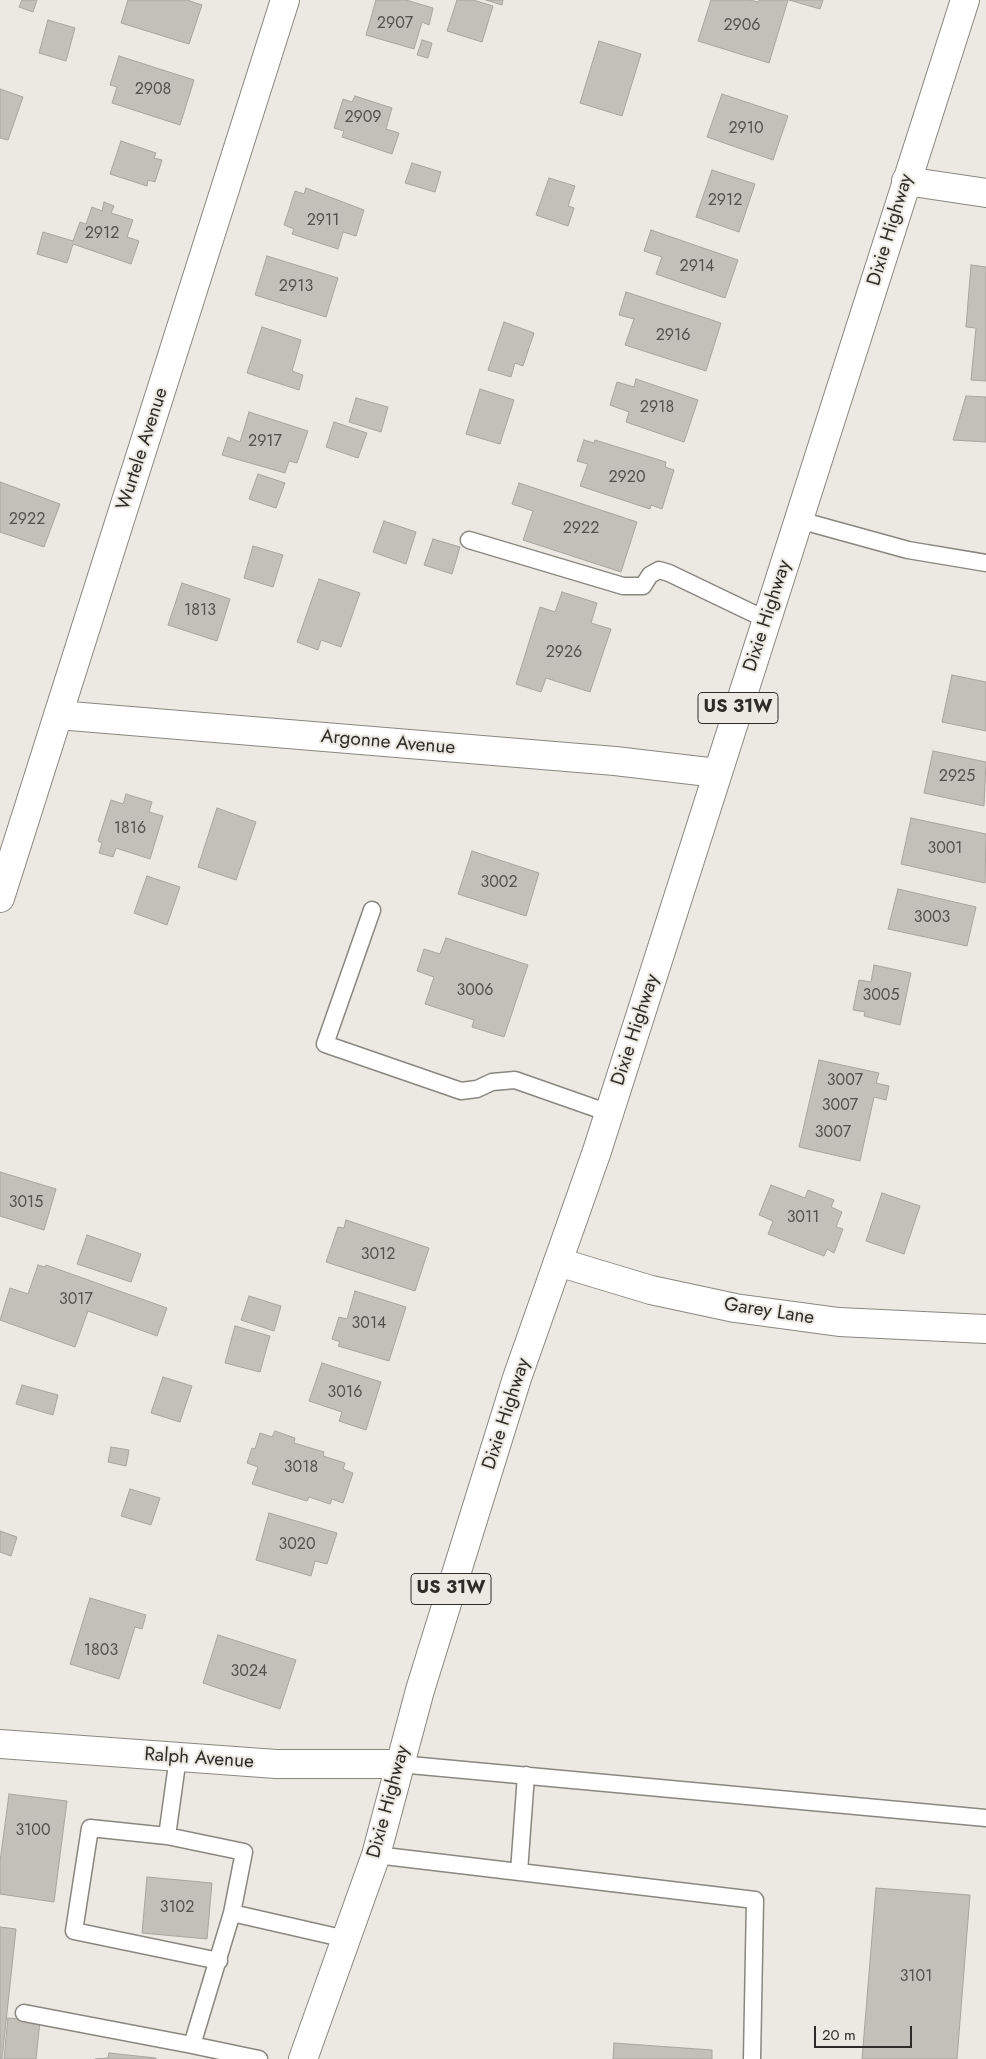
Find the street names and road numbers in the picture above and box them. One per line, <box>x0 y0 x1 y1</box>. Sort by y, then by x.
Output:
street label: Dixie Highway <box>863 171 919 289</box>
street label: Wurtele Avenue <box>112 385 174 513</box>
street label: Dixie Highway <box>739 557 797 675</box>
road number: US 31W <box>698 692 778 724</box>
street label: Argonne Avenue <box>320 726 456 760</box>
street label: Dixie Highway <box>607 971 665 1089</box>
street label: Garey Lane <box>722 1294 816 1330</box>
street label: Dixie Highway <box>478 1355 536 1473</box>
road number: US 31W <box>411 1574 491 1605</box>
street label: Dixie Highway <box>363 1743 415 1861</box>
street label: Ralph Avenue <box>143 1744 255 1774</box>

